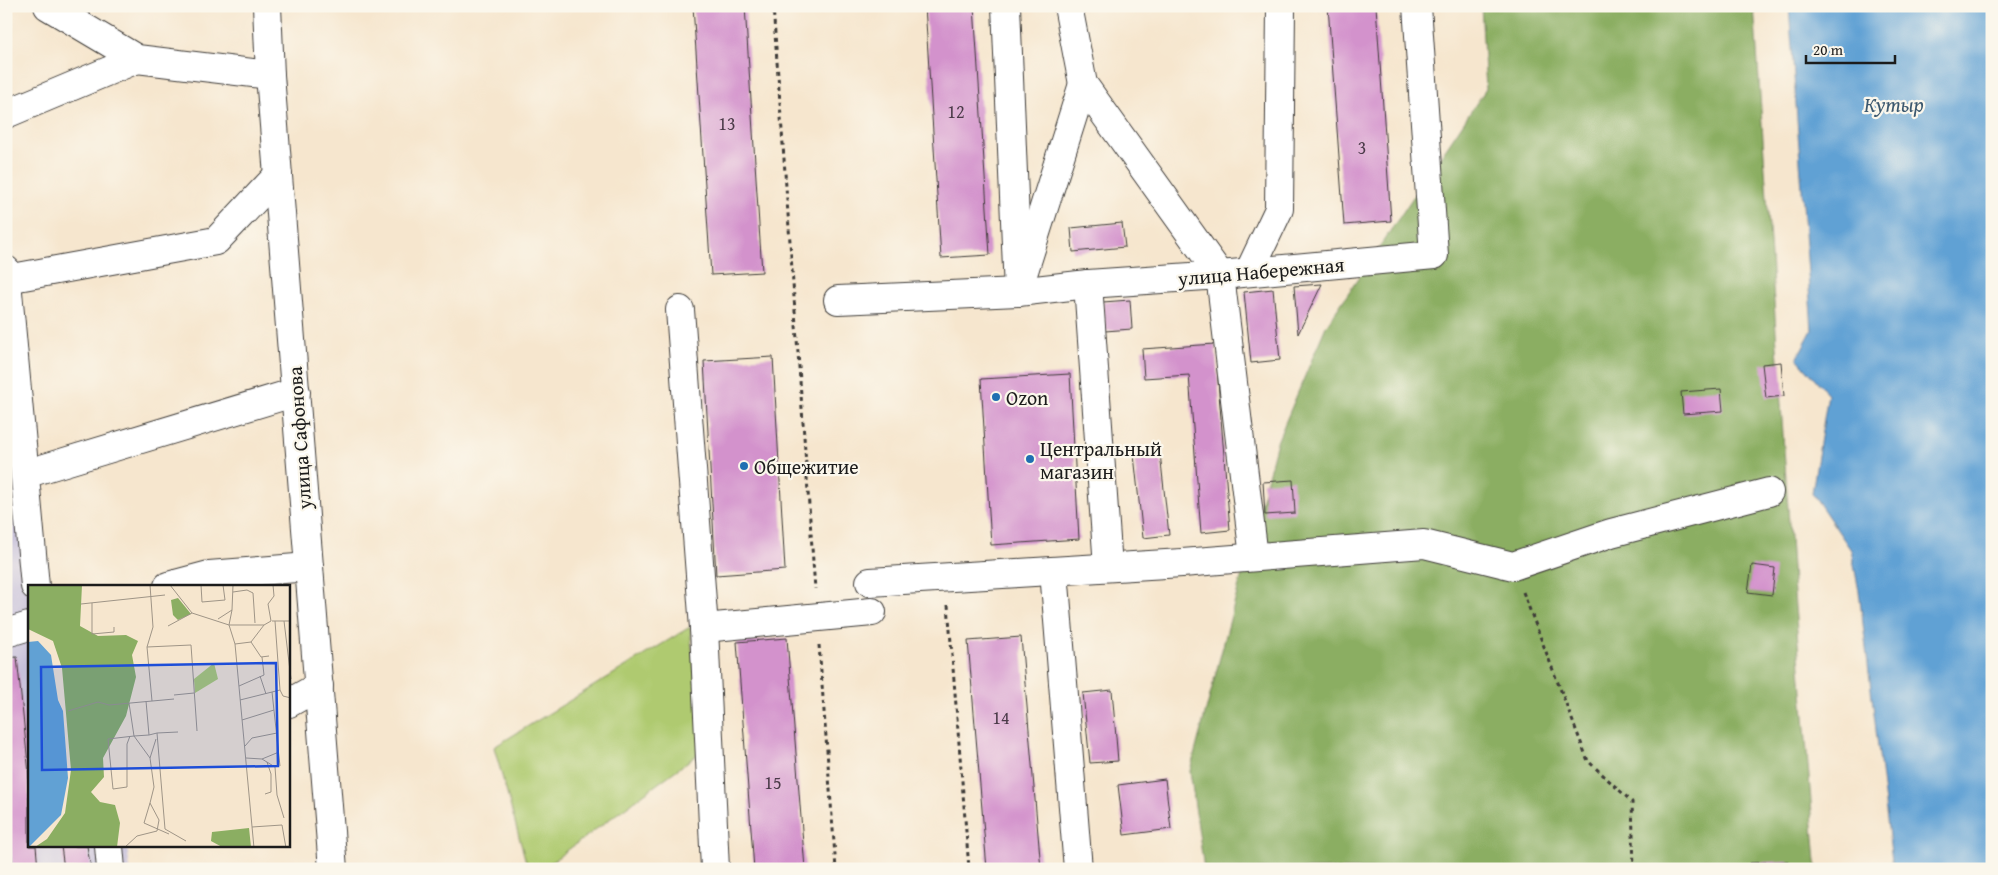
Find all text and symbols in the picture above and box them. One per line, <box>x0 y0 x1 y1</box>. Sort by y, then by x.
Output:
scale bar <box>1806 32 1894 64</box>
text: 20 m <box>1813 39 1844 60</box>
water label: Кутыр <box>1864 89 1924 120</box>
house number: 12 <box>947 98 965 125</box>
house number: 13 <box>718 110 736 137</box>
house number: 3 <box>1358 134 1366 161</box>
street label: улица Набережная <box>1176 249 1345 293</box>
street label: улица Сафонова <box>279 365 319 512</box>
place label: Ozon <box>1006 383 1048 412</box>
marker: Ozon <box>990 391 1002 403</box>
place label: Центральный магазин <box>1040 434 1162 486</box>
place label: Общежитие <box>754 452 859 481</box>
marker: Центральный магазин <box>1024 453 1036 465</box>
marker: Общежитие <box>738 460 750 472</box>
inset map <box>28 585 290 848</box>
house number: 14 <box>992 704 1010 731</box>
house number: 15 <box>764 769 782 796</box>

